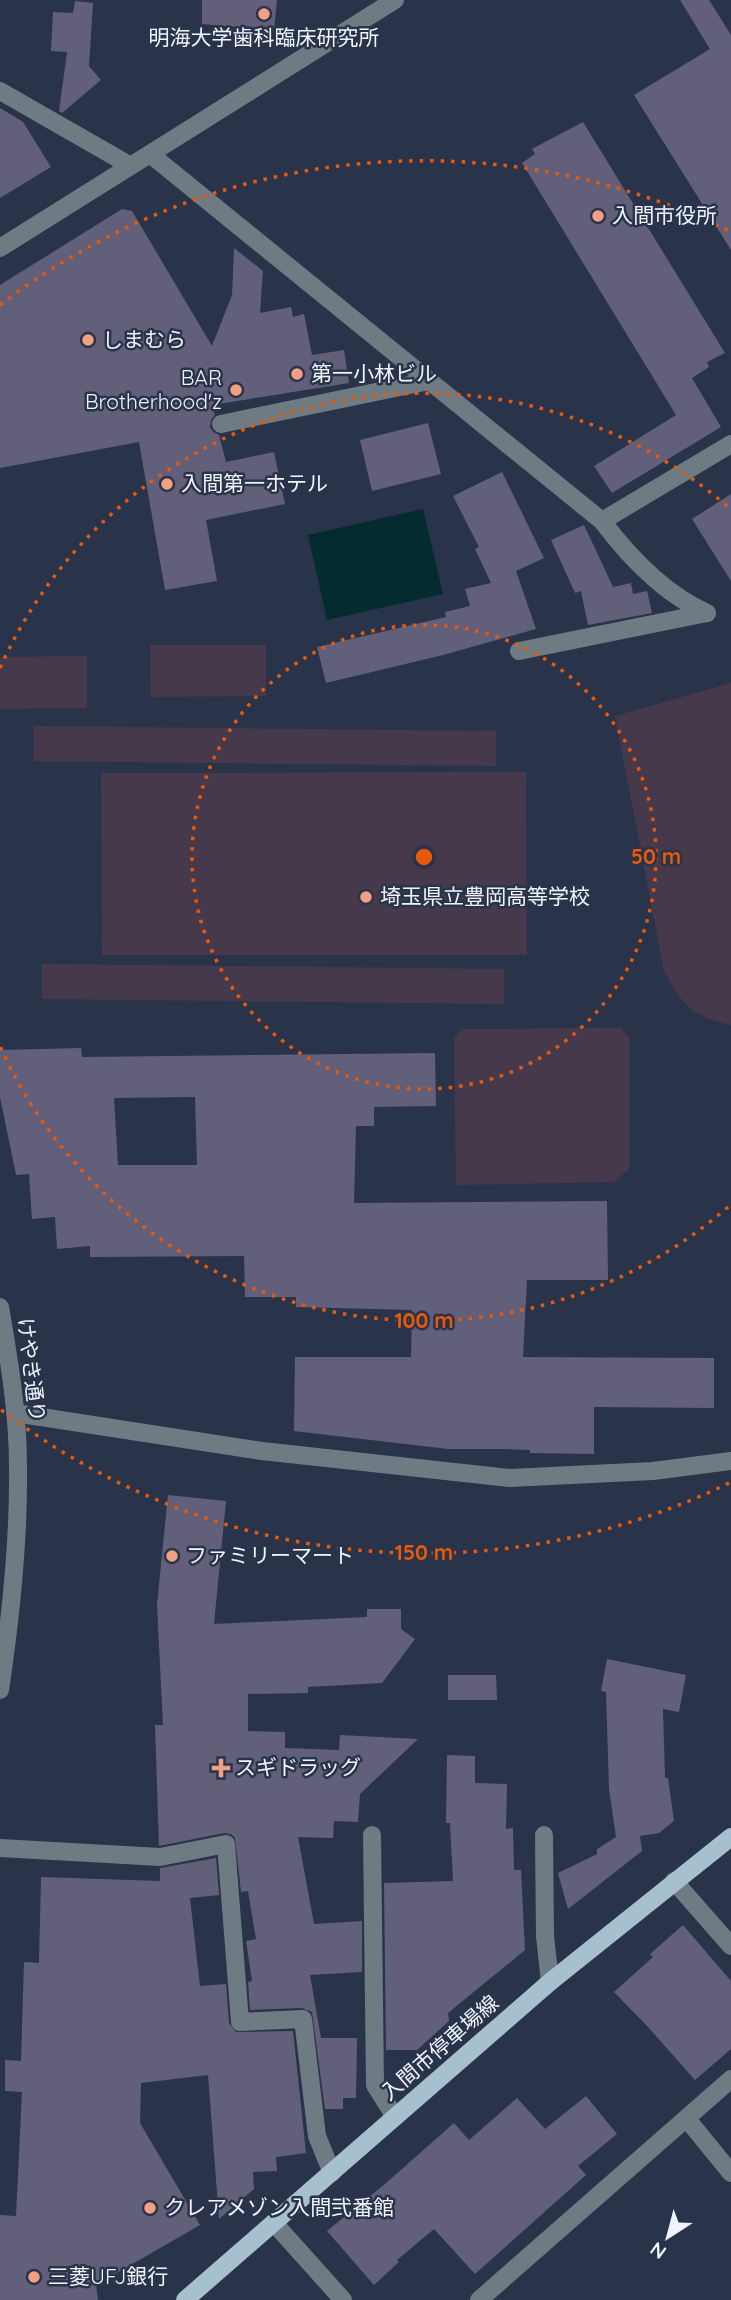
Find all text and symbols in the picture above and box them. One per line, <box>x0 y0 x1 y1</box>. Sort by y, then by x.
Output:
marker: 明海大学歯科臨床研究所 <box>256 6 272 22</box>
place label: 明海大学歯科臨床研究所 <box>149 24 380 50</box>
place label: 入間市役所 <box>612 202 717 228</box>
marker: 入間市役所 <box>590 208 606 224</box>
place label: しまむら <box>102 326 186 352</box>
marker: しまむら <box>80 332 96 348</box>
place label: 第一小林ビル <box>311 360 437 386</box>
place label: BAR Brotherhood'z <box>85 364 222 414</box>
marker: 第一小林ビル <box>289 366 305 382</box>
marker: BAR Brotherhood'z <box>228 382 244 398</box>
place label: 入間第一ホテル <box>181 470 328 496</box>
marker: 入間第一ホテル <box>159 476 175 492</box>
text: 50 m <box>631 843 681 869</box>
centre of rings <box>412 845 436 869</box>
place label: 埼玉県立豊岡高等学校 <box>380 883 590 909</box>
marker: 埼玉県立豊岡高等学校 <box>358 889 374 905</box>
text: 100 m <box>394 1307 454 1333</box>
street label: けやき通り <box>13 1316 51 1424</box>
text: 150 m <box>395 1539 453 1565</box>
place label: ファミリーマート <box>186 1542 354 1568</box>
marker: ファミリーマート <box>164 1548 180 1564</box>
place label: スギドラッグ <box>235 1754 361 1780</box>
marker: スギドラッグ <box>213 1760 229 1776</box>
street label: 入間市停車場線 <box>375 1989 503 2105</box>
place label: クレアメゾン入間弐番館 <box>164 2194 394 2220</box>
marker: クレアメゾン入間弐番館 <box>142 2200 158 2216</box>
north arrow <box>633 2202 703 2272</box>
text: N <box>645 2237 671 2265</box>
place label: 三菱UFJ銀行 <box>48 2263 168 2289</box>
marker: 三菱UFJ銀行 <box>26 2269 42 2285</box>

